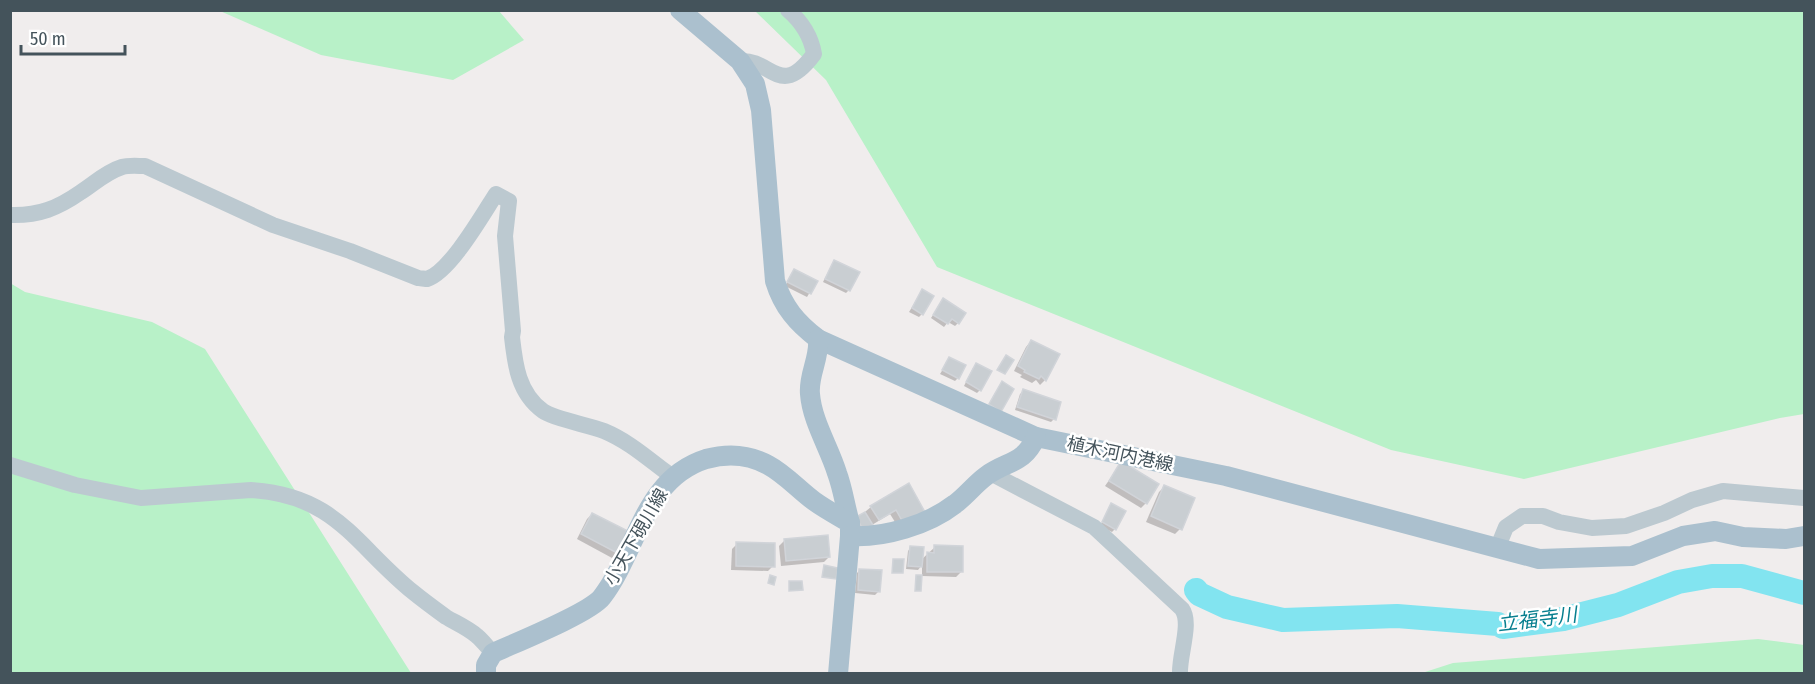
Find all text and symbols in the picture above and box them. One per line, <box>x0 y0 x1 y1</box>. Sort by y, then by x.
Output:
scale bar <box>21 18 124 56</box>
text: 50 m <box>30 28 66 50</box>
street label: 植木河内港線 <box>1065 432 1175 476</box>
street label: 小天下硯川線 <box>599 485 673 589</box>
water label: 立福寺川 <box>1496 602 1580 636</box>

